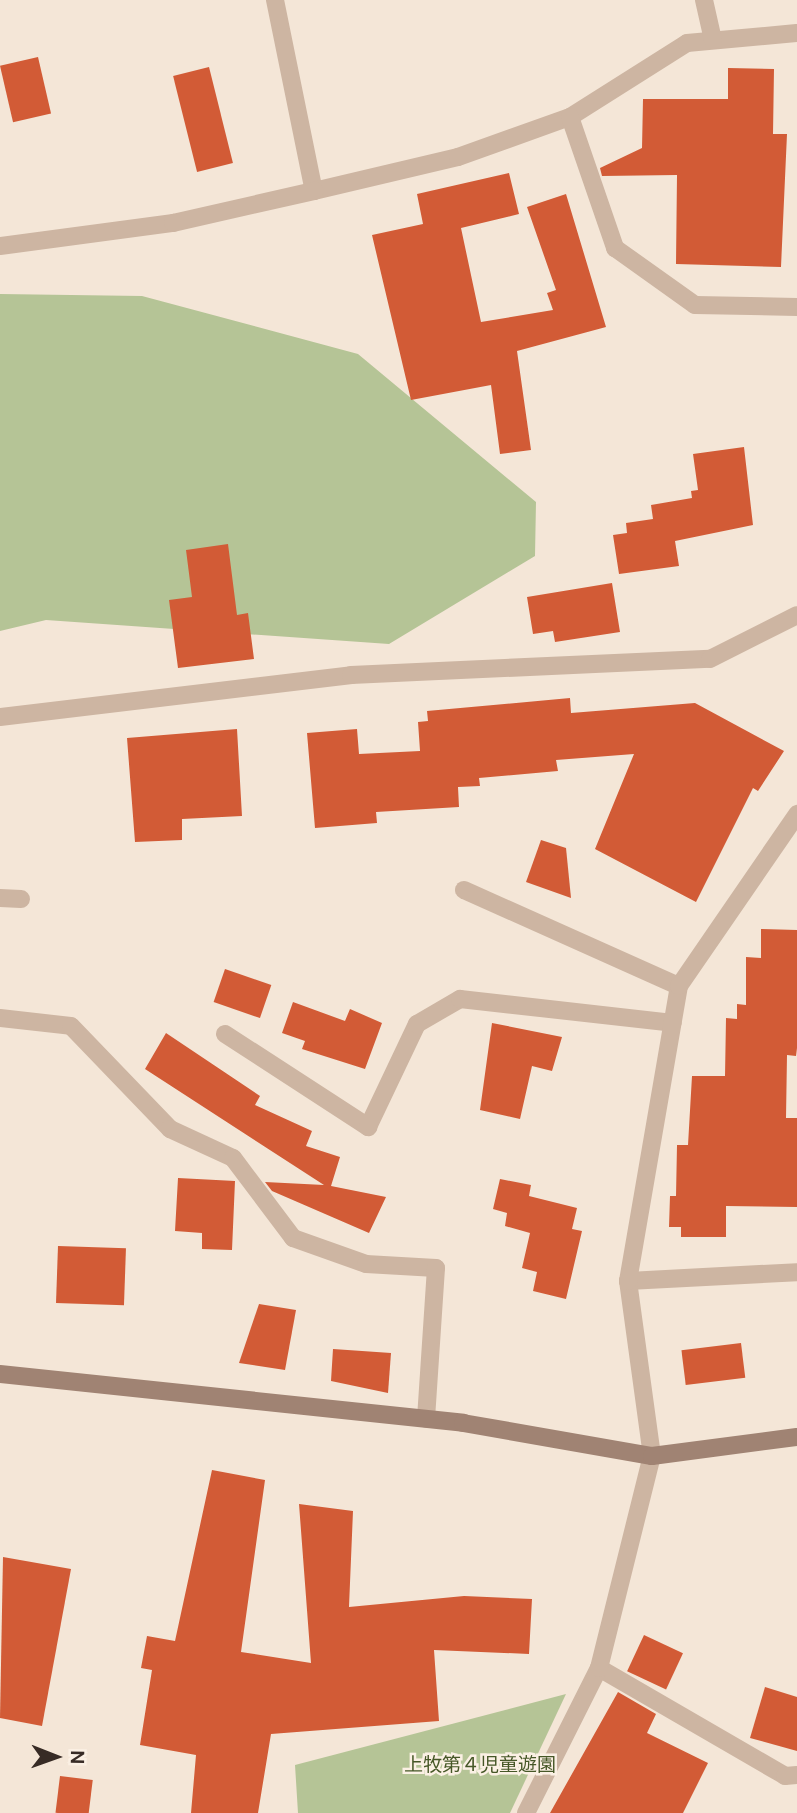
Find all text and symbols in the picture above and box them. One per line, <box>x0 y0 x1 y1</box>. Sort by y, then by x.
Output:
north arrow <box>21 1722 91 1792</box>
text: N <box>65 1750 90 1765</box>
park label: 上牧第４児童遊園 <box>404 1754 556 1776</box>

